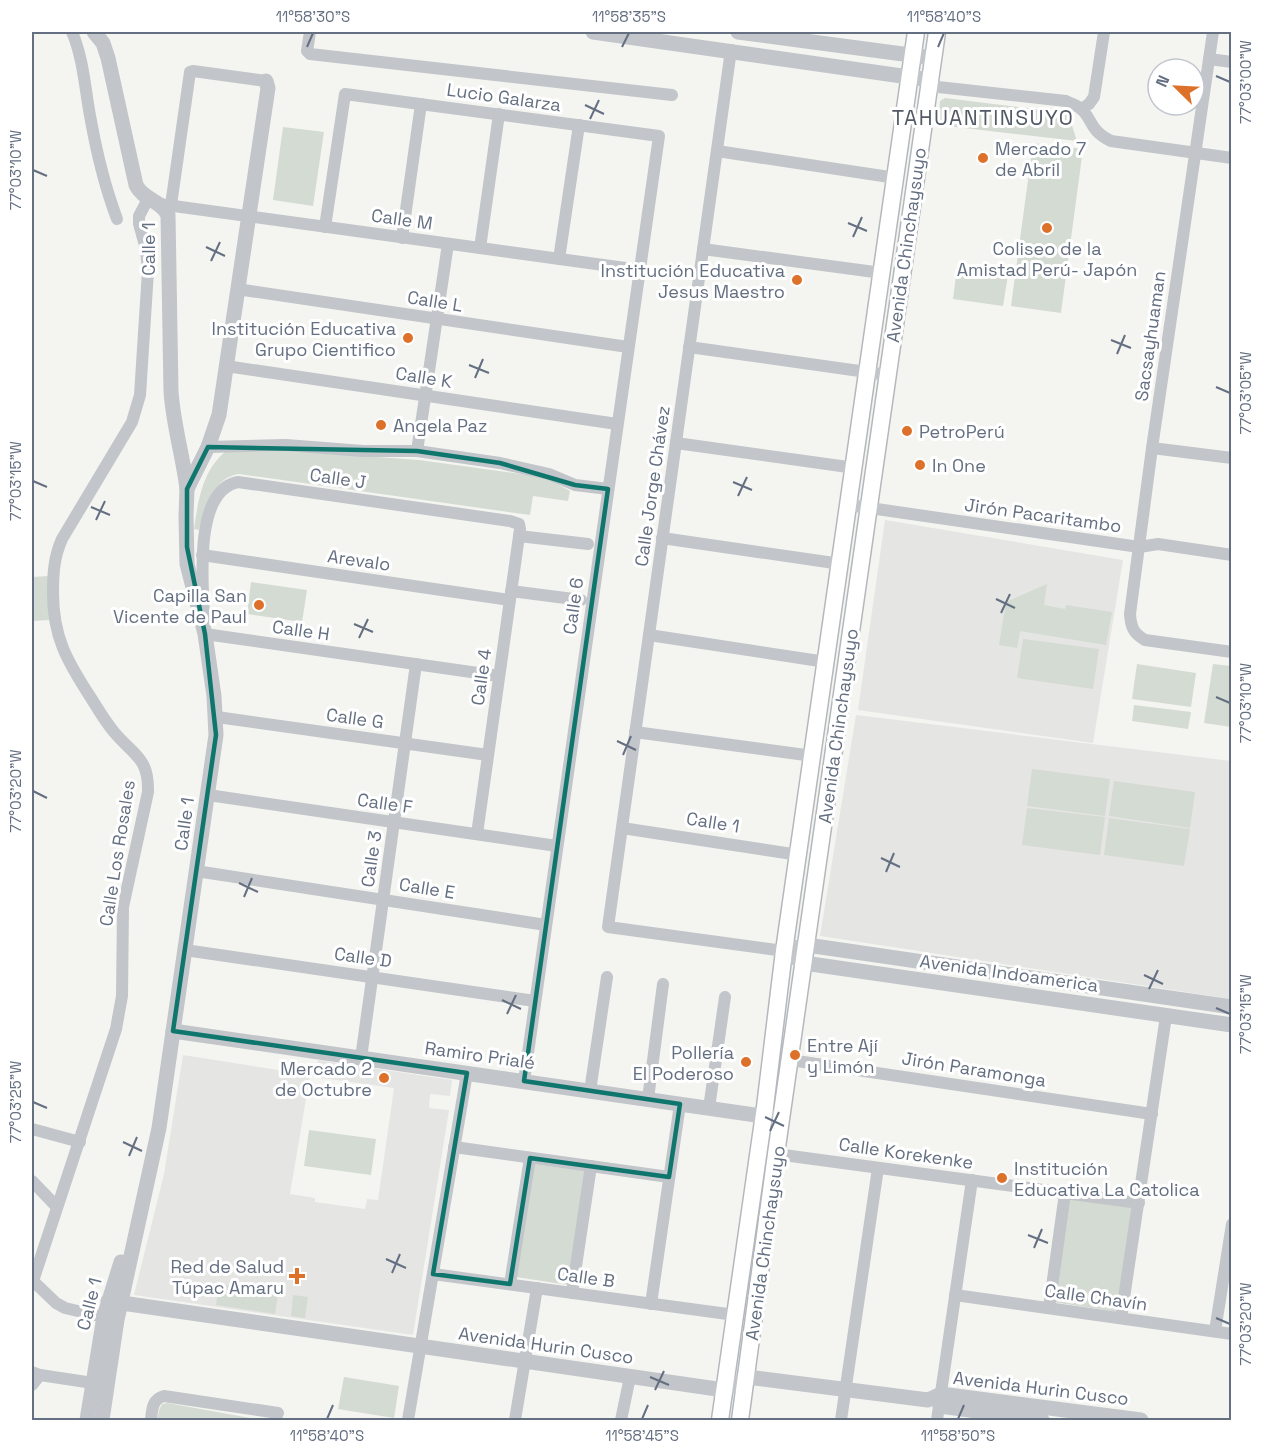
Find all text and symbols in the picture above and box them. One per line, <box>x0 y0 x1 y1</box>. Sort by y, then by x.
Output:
text: 11°58'30"S <box>276 7 350 26</box>
text: 11°58'35"S <box>592 7 666 26</box>
text: 11°58'40"S <box>907 7 981 26</box>
text: 77°03'00"W <box>1236 40 1255 124</box>
north arrow <box>1146 57 1206 117</box>
text: N <box>1151 72 1175 90</box>
street label: Lucio Galarza <box>445 78 563 116</box>
district label: TAHUANTINSUYO <box>892 104 1074 131</box>
text: 77°03'10"W <box>6 130 25 210</box>
place label: Mercado 7 de Abril <box>995 137 1086 181</box>
street label: Avenida Chinchaysuyo <box>881 146 931 344</box>
marker: Mercado 7 de Abril <box>976 151 990 165</box>
street label: Calle M <box>370 203 434 235</box>
marker: Coliseo de la Amistad Perú- Japón <box>1040 221 1054 235</box>
street label: Calle 1 <box>137 222 160 276</box>
place label: Coliseo de la Amistad Perú- Japón <box>957 237 1137 281</box>
place label: Institución Educativa Jesus Maestro <box>601 259 785 303</box>
street label: Sacsayhuaman <box>1129 269 1171 403</box>
marker: Institución Educativa Jesus Maestro <box>790 273 804 287</box>
street label: Calle L <box>406 285 465 317</box>
place label: Institución Educativa Grupo Cientifico <box>212 317 396 361</box>
marker: Institución Educativa Grupo Cientifico <box>401 331 415 345</box>
text: 77°03'05"W <box>1236 351 1255 435</box>
street label: Calle K <box>394 361 454 393</box>
street label: Calle Jorge Chávez <box>629 404 675 568</box>
place label: Angela Paz <box>393 414 487 437</box>
marker: Angela Paz <box>374 418 388 432</box>
place label: PetroPerú <box>919 420 1005 443</box>
marker: PetroPerú <box>900 424 914 438</box>
text: 77°03'15"W <box>6 441 25 521</box>
place label: In One <box>932 454 986 477</box>
marker: In One <box>913 458 927 472</box>
street label: Calle J <box>308 463 368 493</box>
street label: Jirón Pacaritambo <box>963 493 1123 537</box>
street label: Arevalo <box>326 544 392 576</box>
street label: Calle 6 <box>558 576 588 636</box>
place label: Capilla San Vicente de Paul <box>113 584 247 628</box>
marker: Capilla San Vicente de Paul <box>252 598 266 612</box>
street label: Calle H <box>271 615 331 645</box>
street label: Avenida Chinchaysuyo <box>813 627 863 825</box>
street label: Calle 4 <box>466 647 496 707</box>
text: 77°03'10"W <box>1236 663 1255 743</box>
street label: Calle G <box>325 703 385 733</box>
text: 77°03'20"W <box>6 749 25 833</box>
street label: Calle Los Rosales <box>94 778 140 928</box>
street label: Calle F <box>356 788 414 818</box>
street label: Calle 1 <box>169 796 199 852</box>
street label: Calle 1 <box>685 806 741 838</box>
street label: Calle 3 <box>356 829 386 889</box>
street label: Calle E <box>397 872 457 904</box>
street label: Calle D <box>333 942 393 972</box>
street label: Avenida Indoamerica <box>918 949 1100 997</box>
text: 77°03'15"W <box>1236 974 1255 1054</box>
place label: Entre Ají y Limón <box>807 1034 878 1078</box>
street label: Ramiro Prialé <box>423 1036 537 1074</box>
place label: Pollería El Poderoso <box>633 1041 734 1085</box>
street label: Jirón Paramonga <box>900 1046 1048 1092</box>
marker: Entre Ají y Limón <box>788 1048 802 1062</box>
marker: Pollería El Poderoso <box>739 1055 753 1069</box>
place label: Mercado 2 de Octubre <box>275 1057 372 1101</box>
text: 77°03'25"W <box>6 1061 25 1143</box>
marker: Mercado 2 de Octubre <box>377 1071 391 1085</box>
street label: Calle Korekenke <box>837 1132 975 1174</box>
street label: Avenida Chinchaysuyo <box>740 1144 790 1342</box>
place label: Institución Educativa La Catolica <box>1014 1157 1200 1201</box>
marker: Institución Educativa La Catolica <box>995 1171 1009 1185</box>
place label: Red de Salud Túpac Amaru <box>171 1255 284 1299</box>
street label: Calle B <box>556 1262 616 1292</box>
marker: Red de Salud Túpac Amaru <box>288 1267 306 1285</box>
street label: Calle 1 <box>71 1275 107 1333</box>
street label: Calle Chavín <box>1043 1278 1149 1316</box>
text: 77°03'20"W <box>1236 1282 1255 1366</box>
street label: Avenida Hurin Cusco <box>457 1321 635 1369</box>
street label: Avenida Hurin Cusco <box>952 1366 1130 1410</box>
text: 11°58'40"S <box>290 1426 364 1445</box>
text: 11°58'45"S <box>605 1426 679 1445</box>
text: 11°58'50"S <box>921 1426 995 1445</box>

